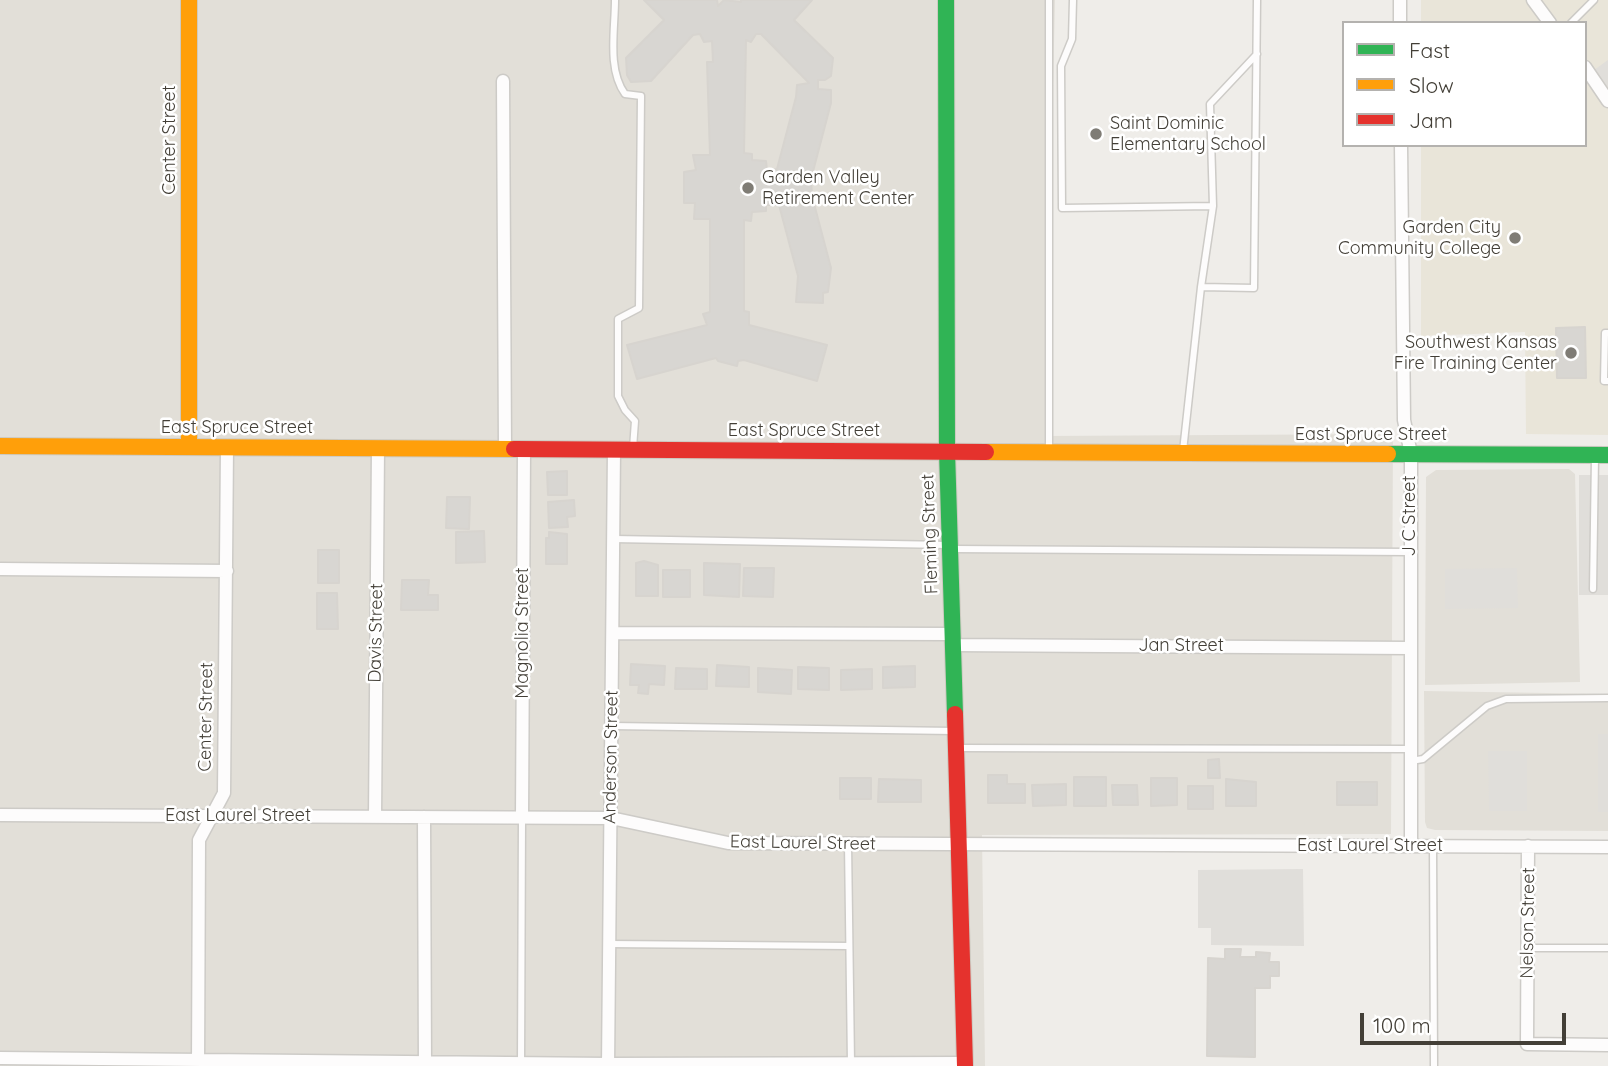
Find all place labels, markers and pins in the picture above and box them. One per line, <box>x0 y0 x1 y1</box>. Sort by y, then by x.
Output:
place label: Saint Dominic Elementary School <box>1110 113 1266 156</box>
marker: Saint Dominic Elementary School <box>1088 126 1104 142</box>
place label: Garden Valley Retirement Center <box>762 167 914 210</box>
marker: Garden Valley Retirement Center <box>740 180 756 196</box>
place label: Garden City Community College <box>1338 217 1501 260</box>
marker: Garden City Community College <box>1507 230 1523 246</box>
place label: Southwest Kansas Fire Training Center <box>1394 332 1557 374</box>
marker: Southwest Kansas Fire Training Center <box>1563 345 1579 361</box>

